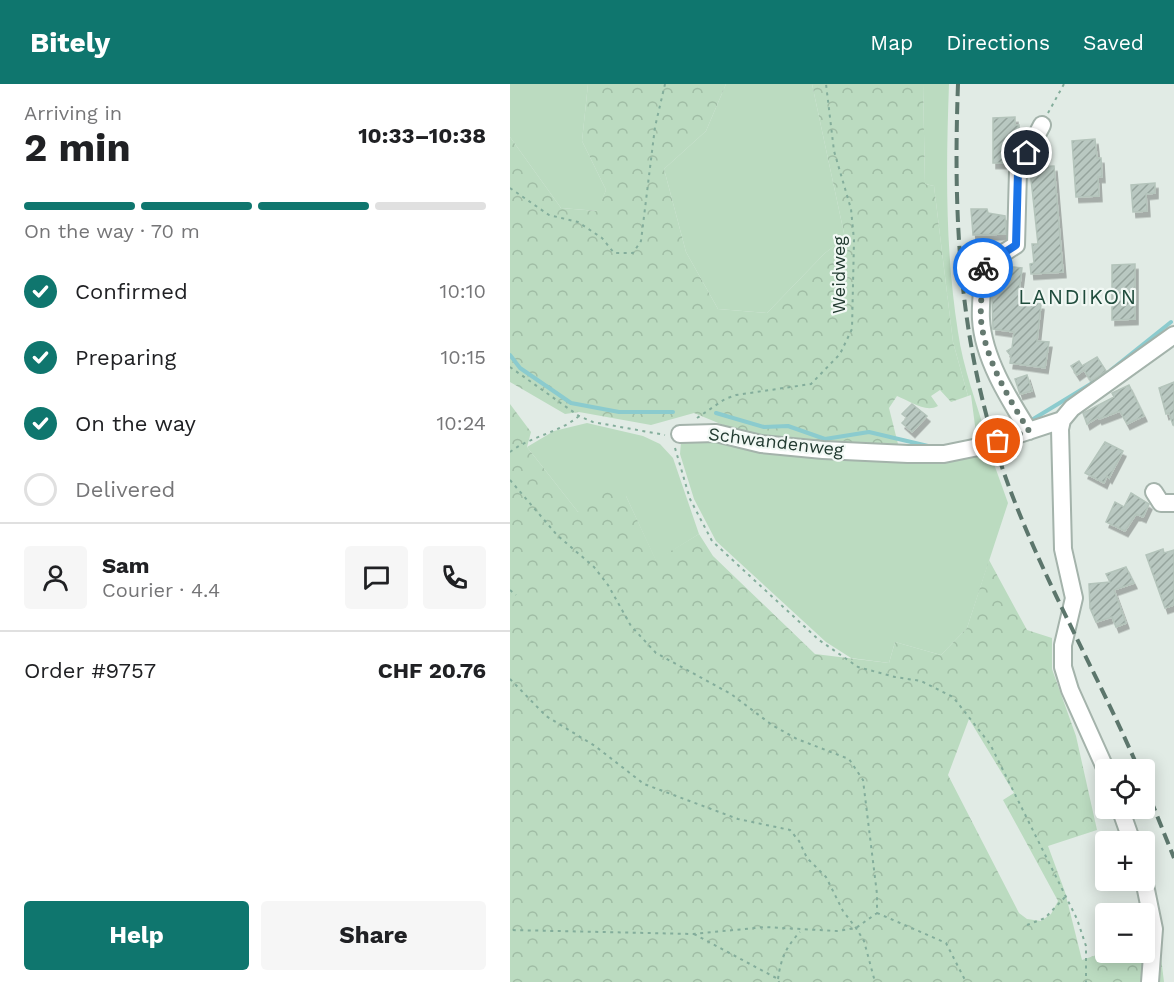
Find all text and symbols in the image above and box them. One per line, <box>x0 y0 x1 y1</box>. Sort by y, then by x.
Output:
text: Bitely <box>30 26 110 59</box>
text: Map <box>870 30 913 55</box>
text: Directions <box>946 30 1050 55</box>
text: Saved <box>1083 30 1144 55</box>
text: Arriving in <box>24 101 122 125</box>
text: 10:33–10:38 <box>358 123 486 148</box>
text: 2 min <box>24 125 131 170</box>
pin <box>1001 127 1052 178</box>
icon: home <box>1010 136 1043 169</box>
text: On the way · 70 m <box>24 219 200 243</box>
street label: Weidweg <box>828 236 849 314</box>
courier <box>953 238 1013 298</box>
icon: bike <box>967 252 1000 285</box>
icon: check <box>24 275 57 308</box>
text: Confirmed <box>75 279 188 304</box>
text: 10:10 <box>440 279 486 303</box>
district label: LANDIKON <box>1018 284 1138 309</box>
icon: check <box>24 341 57 374</box>
text: Preparing <box>75 345 176 370</box>
text: 10:15 <box>440 345 486 369</box>
icon: check <box>24 407 57 440</box>
text: On the way <box>75 411 196 436</box>
text: 10:24 <box>437 411 486 435</box>
pin <box>972 415 1023 466</box>
street label: Schwandenweg <box>707 423 845 460</box>
icon: bag <box>981 424 1014 457</box>
text: Delivered <box>75 477 175 502</box>
button: person <box>24 546 87 609</box>
button: chat <box>345 546 408 609</box>
button: phone <box>423 546 486 609</box>
text: Sam <box>102 553 150 578</box>
text: Courier · 4.4 <box>102 578 220 602</box>
text: Order #9757 <box>24 658 156 683</box>
text: CHF 20.76 <box>378 658 486 683</box>
map controls <box>1095 759 1155 963</box>
button: locate <box>1095 759 1155 819</box>
button: + <box>1095 831 1155 891</box>
button: Help <box>24 901 249 970</box>
button: Share <box>261 901 486 970</box>
button: − <box>1095 903 1155 963</box>

